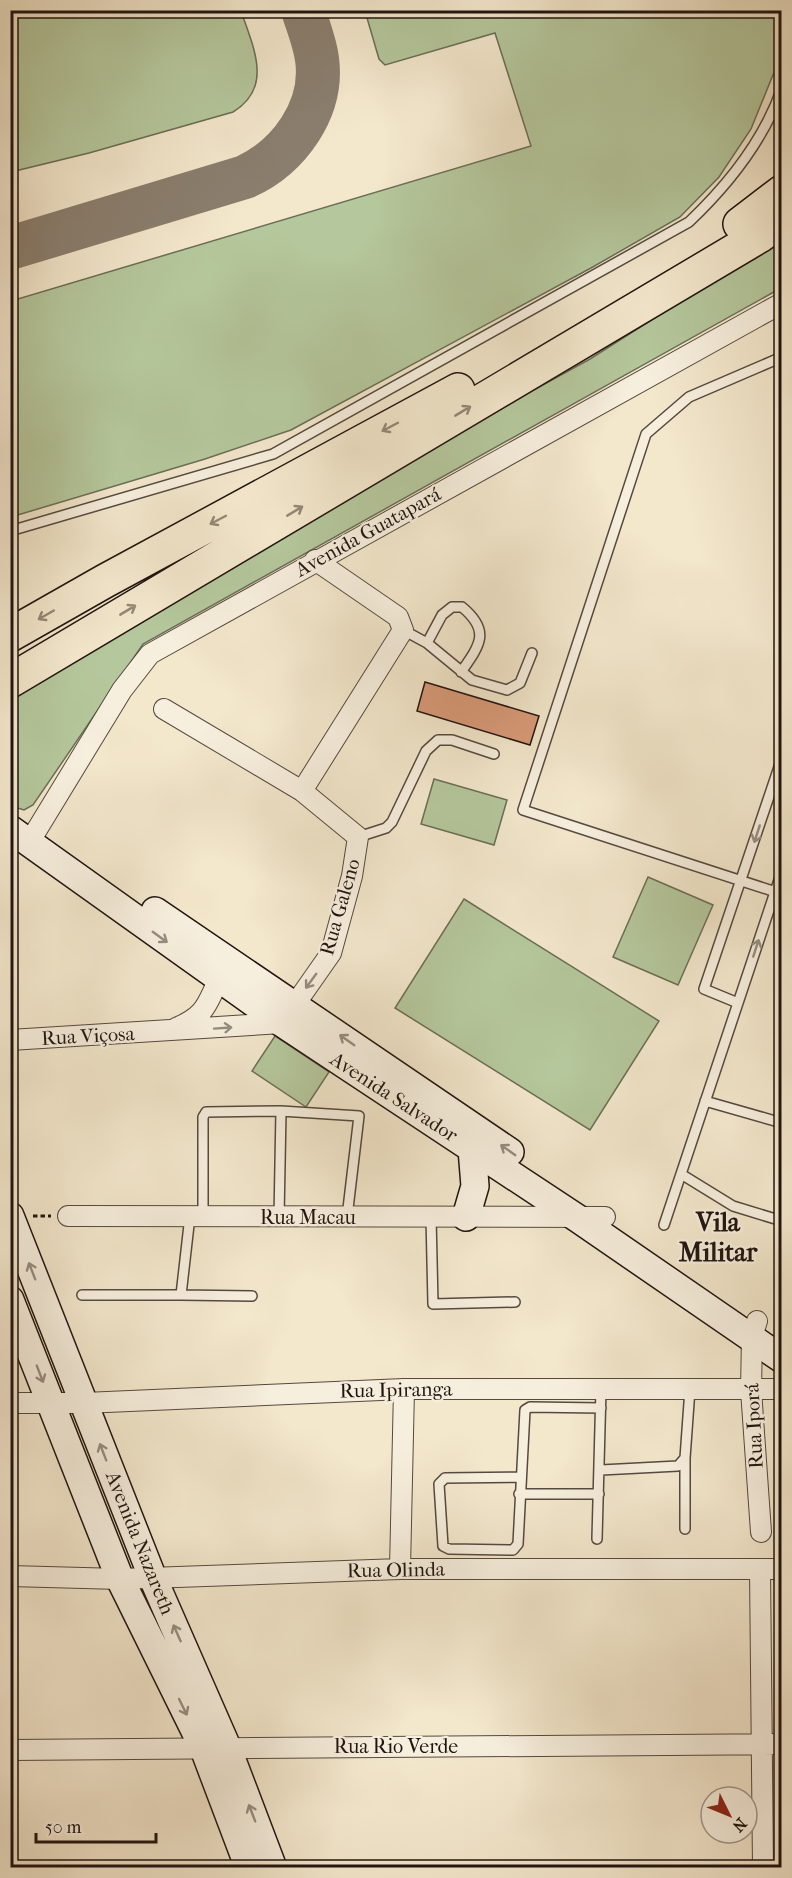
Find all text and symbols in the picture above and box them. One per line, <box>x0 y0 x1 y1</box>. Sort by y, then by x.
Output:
one-way arrow <box>454 405 471 417</box>
one-way arrow <box>381 422 399 433</box>
street label: Avenida Guatapará <box>290 482 445 582</box>
one-way arrow <box>286 505 303 517</box>
one-way arrow <box>210 514 227 526</box>
one-way arrow <box>119 604 136 616</box>
one-way arrow <box>38 609 55 621</box>
one-way arrow <box>751 824 762 843</box>
street label: Rua Galeno <box>315 856 365 958</box>
one-way arrow <box>152 931 168 943</box>
one-way arrow <box>751 939 762 958</box>
one-way arrow <box>304 973 317 989</box>
street label: Rua Viçosa <box>41 1022 136 1050</box>
one-way arrow <box>213 1022 233 1033</box>
one-way arrow <box>339 1034 356 1046</box>
street label: Avenida Salvador <box>325 1047 462 1147</box>
one-way arrow <box>500 1144 516 1156</box>
street label: Rua Macau <box>260 1206 357 1229</box>
district label: Vila Militar <box>679 1207 758 1268</box>
one-way arrow <box>26 1262 37 1281</box>
one-way arrow <box>35 1364 46 1383</box>
street label: Rua Ipiranga <box>339 1378 453 1402</box>
street label: Rua Iporá <box>740 1382 768 1469</box>
one-way arrow <box>97 1444 108 1462</box>
street label: Avenida Nazareth <box>100 1467 180 1619</box>
street label: Rua Olinda <box>347 1558 446 1582</box>
one-way arrow <box>171 1624 182 1642</box>
one-way arrow <box>178 1697 190 1715</box>
street label: Rua Rio Verde <box>334 1735 458 1758</box>
north arrow <box>699 1785 759 1845</box>
one-way arrow <box>246 1804 257 1823</box>
scale bar <box>36 1806 156 1844</box>
text: N <box>728 1814 751 1836</box>
text: 50 m <box>45 1817 82 1838</box>

